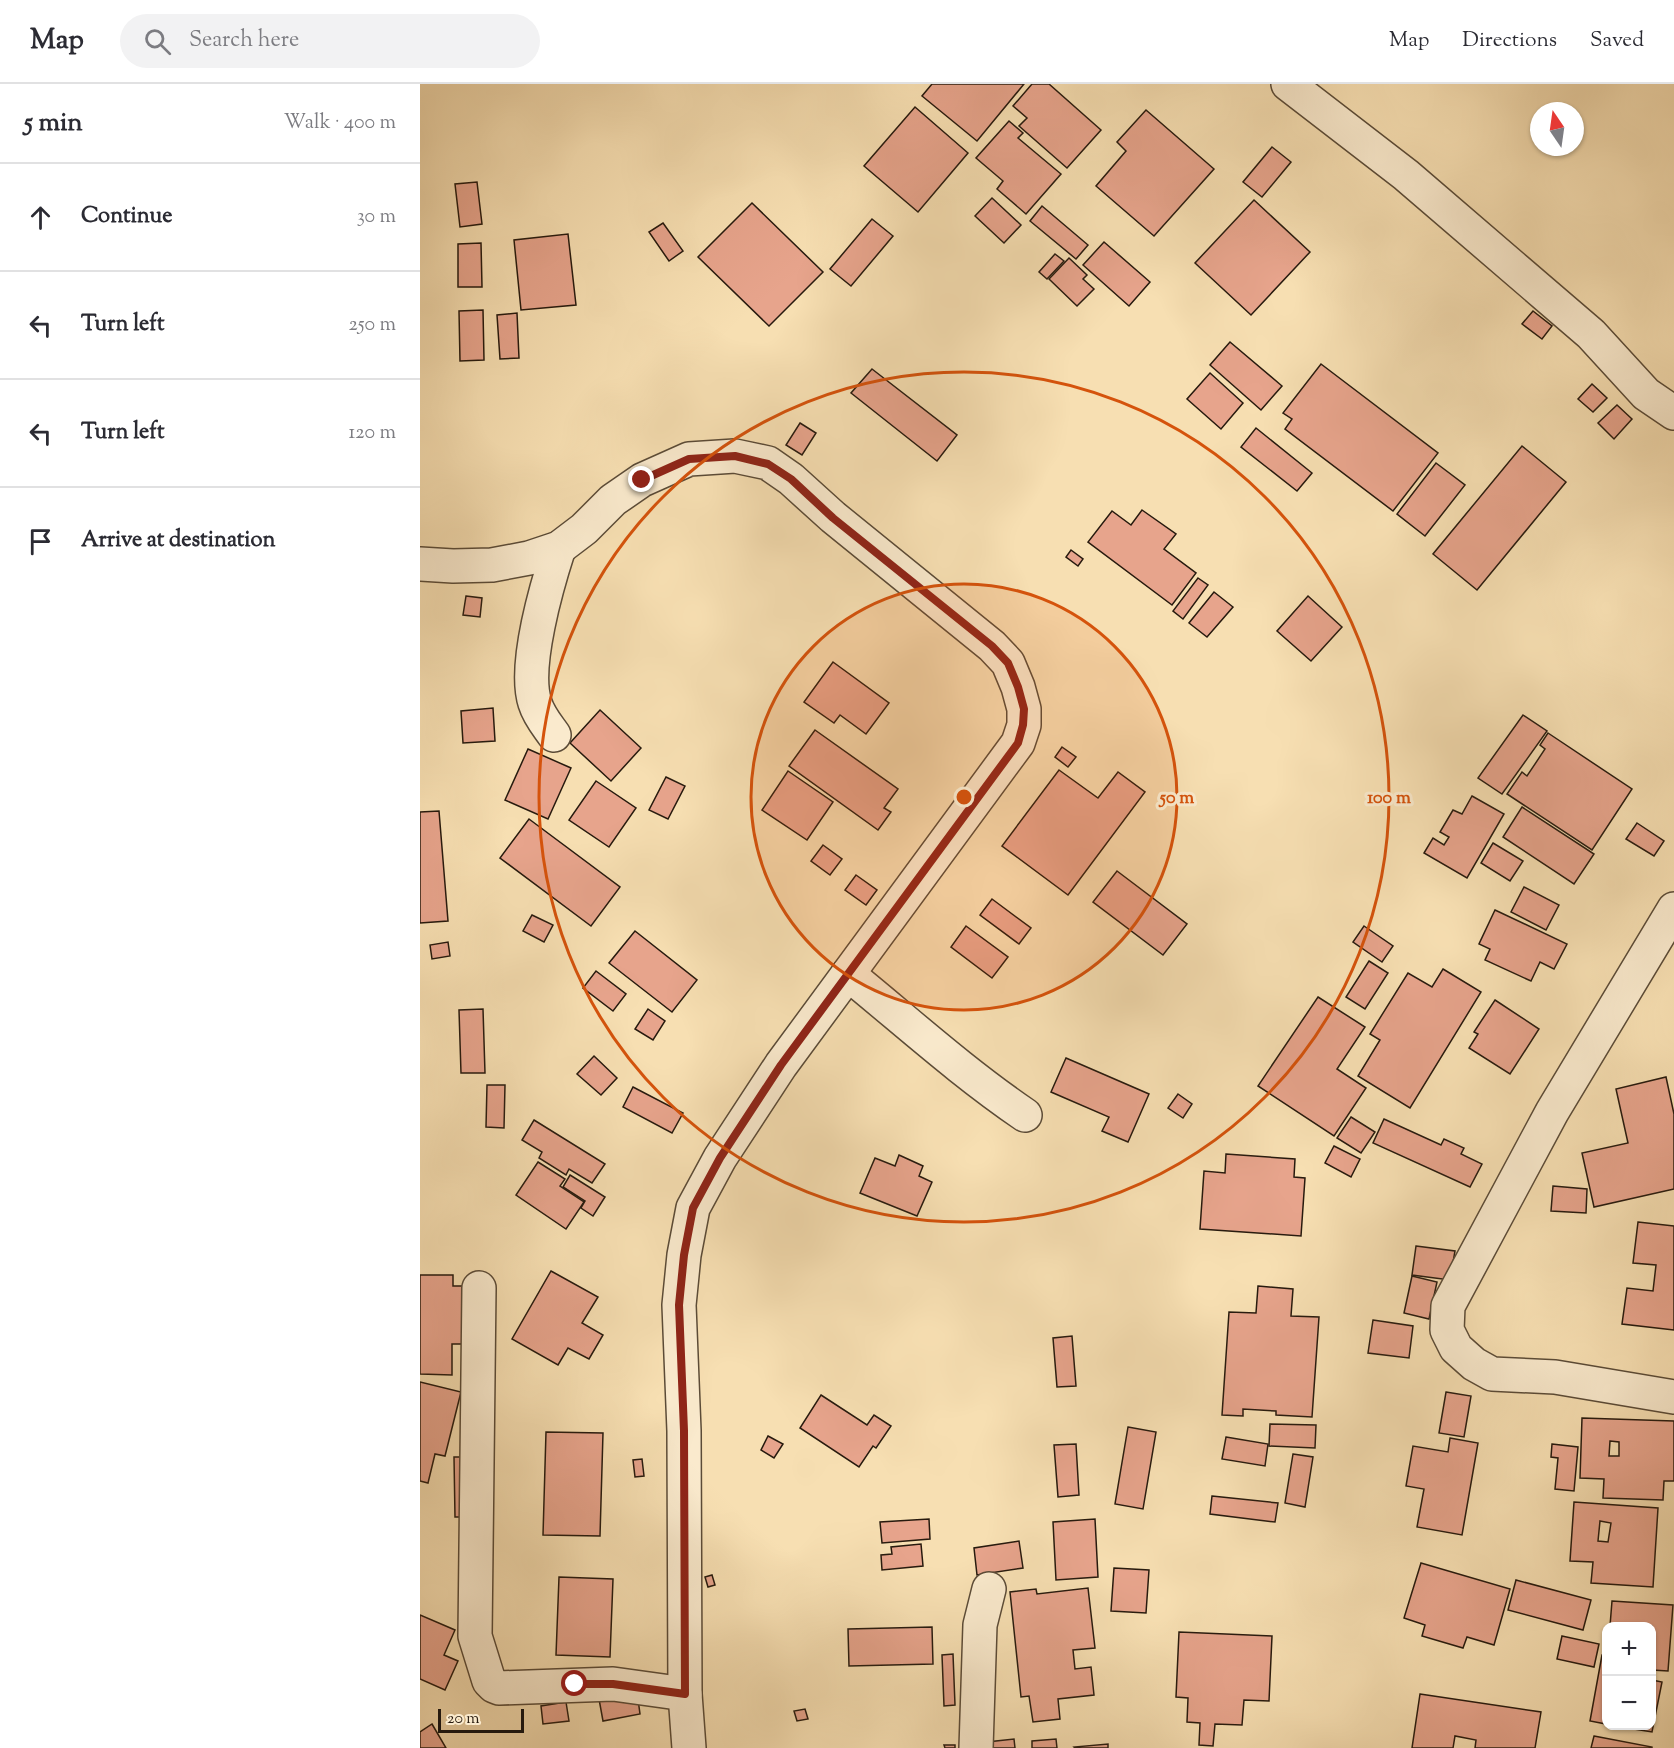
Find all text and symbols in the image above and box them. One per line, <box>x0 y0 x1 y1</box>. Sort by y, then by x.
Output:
search box <box>120 14 540 68</box>
text: Map <box>30 21 84 61</box>
icon: search <box>141 25 174 58</box>
text: Search here <box>189 25 299 57</box>
text: Map <box>1389 26 1429 56</box>
text: Directions <box>1462 26 1557 56</box>
text: Saved <box>1590 26 1644 56</box>
north arrow <box>1530 102 1584 156</box>
text: 5 min <box>24 105 83 142</box>
text: Walk · 400 m <box>284 109 396 138</box>
icon: ahead <box>24 201 57 234</box>
text: Continue <box>81 201 172 233</box>
text: 30 m <box>357 203 396 232</box>
icon: left <box>24 309 57 342</box>
text: Turn left <box>81 309 164 341</box>
text: 250 m <box>348 311 396 340</box>
icon: left <box>24 417 57 450</box>
text: Turn left <box>81 417 164 449</box>
text: 120 m <box>348 419 396 448</box>
route end <box>628 466 654 492</box>
icon: arrive <box>24 525 57 558</box>
text: Arrive at destination <box>81 525 276 557</box>
text: 50 m <box>1158 786 1194 812</box>
text: 100 m <box>1367 786 1411 812</box>
centre of rings <box>954 787 974 807</box>
map controls <box>1602 1622 1656 1730</box>
button: + <box>1602 1622 1656 1676</box>
route start <box>561 1670 587 1696</box>
button: − <box>1602 1676 1656 1730</box>
scale bar <box>438 1706 524 1734</box>
text: 20 m <box>447 1708 480 1731</box>

